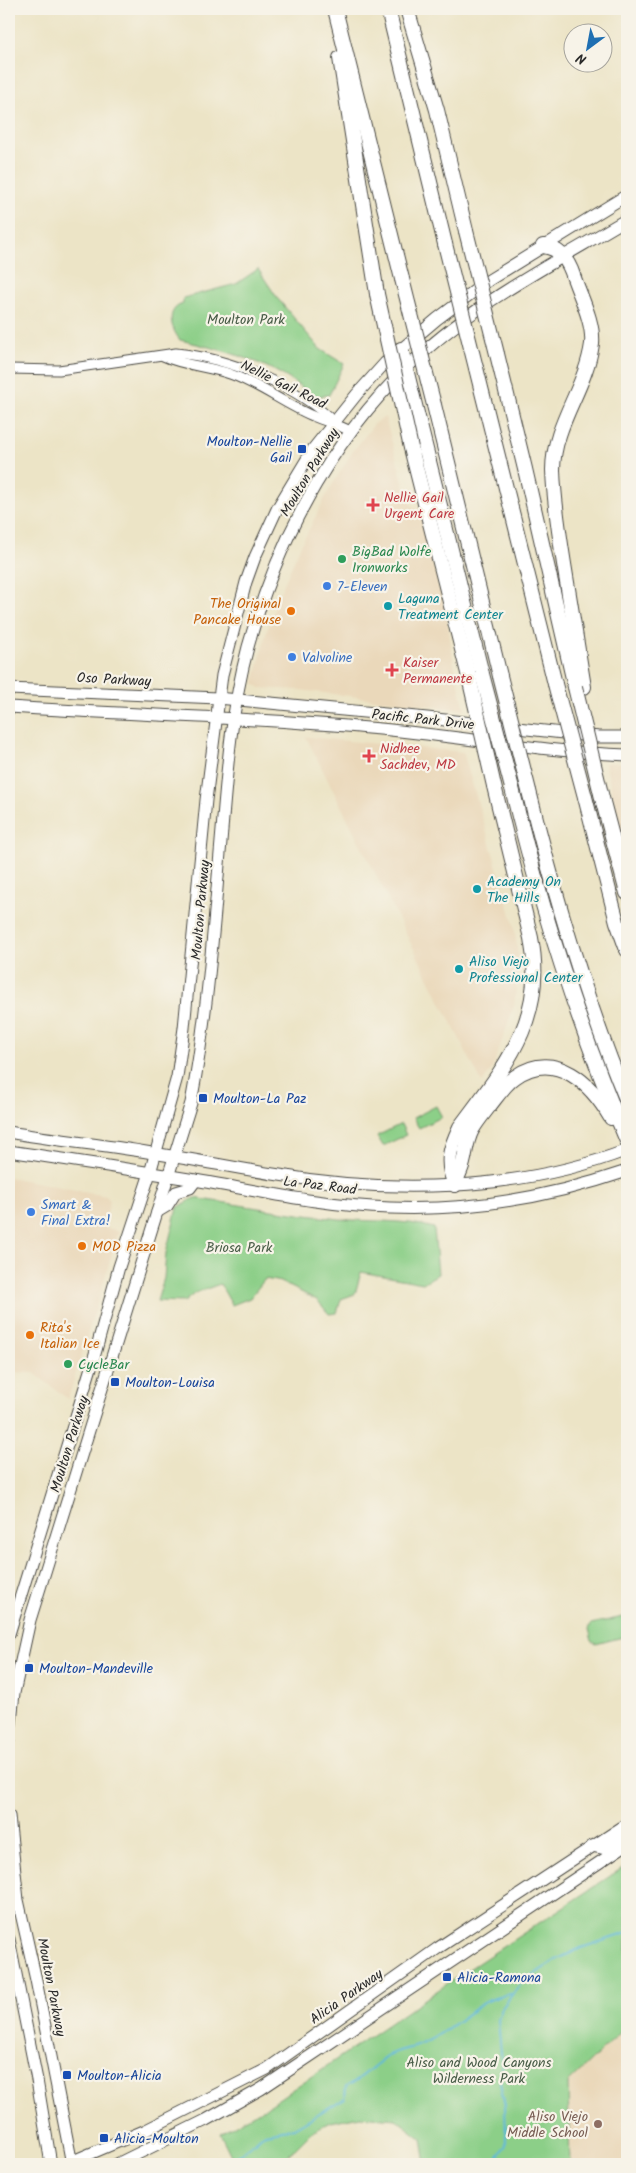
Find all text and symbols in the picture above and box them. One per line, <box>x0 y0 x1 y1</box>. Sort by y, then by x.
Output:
north arrow <box>564 22 614 72</box>
text: N <box>572 46 591 70</box>
park label: Moulton Park <box>207 309 285 331</box>
street label: Nellie Gail Road <box>237 355 331 416</box>
street label: Moulton Parkway <box>275 423 345 521</box>
place label: Moulton-Nellie Gail <box>207 431 293 469</box>
marker: Moulton-Nellie Gail <box>296 443 308 455</box>
place label: Nellie Gail Urgent Care <box>384 487 455 525</box>
marker: Nellie Gail Urgent Care <box>366 498 380 512</box>
place label: BigBad Wolfe Ironworks <box>352 541 432 579</box>
marker: BigBad Wolfe Ironworks <box>336 553 348 565</box>
place label: 7-Eleven <box>337 576 387 598</box>
marker: 7-Eleven <box>321 580 333 592</box>
place label: Laguna Treatment Center <box>398 588 504 626</box>
place label: The Original Pancake House <box>193 593 282 631</box>
marker: Laguna Treatment Center <box>382 600 394 612</box>
marker: The Original Pancake House <box>285 605 297 617</box>
place label: Valvoline <box>302 647 353 669</box>
marker: Valvoline <box>286 651 298 663</box>
place label: Kaiser Permanente <box>403 652 473 690</box>
marker: Kaiser Permanente <box>385 663 399 677</box>
street label: Oso Parkway <box>76 667 152 693</box>
street label: Pacific Park Drive <box>370 704 476 736</box>
place label: Nidhee Sachdev, MD <box>380 738 456 776</box>
marker: Nidhee Sachdev, MD <box>362 749 376 763</box>
street label: Moulton Parkway <box>186 859 216 961</box>
place label: Academy On The Hills <box>487 871 561 909</box>
marker: Academy On The Hills <box>471 883 483 895</box>
place label: Aliso Viejo Professional Center <box>469 951 584 989</box>
marker: Aliso Viejo Professional Center <box>453 963 465 975</box>
place label: Moulton-La Paz <box>213 1088 306 1110</box>
marker: Moulton-La Paz <box>197 1092 209 1104</box>
street label: La Paz Road <box>282 1171 359 1202</box>
place label: Smart & Final Extra! <box>41 1194 111 1232</box>
marker: Smart & Final Extra! <box>25 1206 37 1218</box>
place label: MOD Pizza <box>92 1236 156 1258</box>
park label: Briosa Park <box>206 1237 273 1259</box>
marker: MOD Pizza <box>76 1240 88 1252</box>
place label: Rita's Italian Ice <box>40 1317 100 1355</box>
marker: Rita's Italian Ice <box>24 1329 36 1341</box>
place label: CycleBar <box>78 1354 130 1376</box>
marker: CycleBar <box>62 1358 74 1370</box>
place label: Moulton-Louisa <box>125 1372 215 1394</box>
marker: Moulton-Louisa <box>109 1376 121 1388</box>
street label: Moulton Parkway <box>45 1393 95 1495</box>
place label: Moulton-Mandeville <box>39 1658 154 1680</box>
marker: Moulton-Mandeville <box>23 1662 35 1674</box>
street label: Moulton Parkway <box>31 1936 71 2039</box>
street label: Alicia Parkway <box>305 1963 388 2030</box>
place label: Alicia-Ramona <box>457 1967 541 1989</box>
marker: Alicia-Ramona <box>441 1971 453 1983</box>
park label: Aliso and Wood Canyons Wilderness Park <box>407 2052 551 2090</box>
place label: Moulton-Alicia <box>77 2065 162 2087</box>
marker: Moulton-Alicia <box>61 2069 73 2081</box>
place label: Aliso Viejo Middle School <box>507 2106 589 2144</box>
marker: Aliso Viejo Middle School <box>592 2118 604 2130</box>
place label: Alicia-Moulton <box>114 2128 199 2150</box>
marker: Alicia-Moulton <box>98 2132 110 2144</box>

